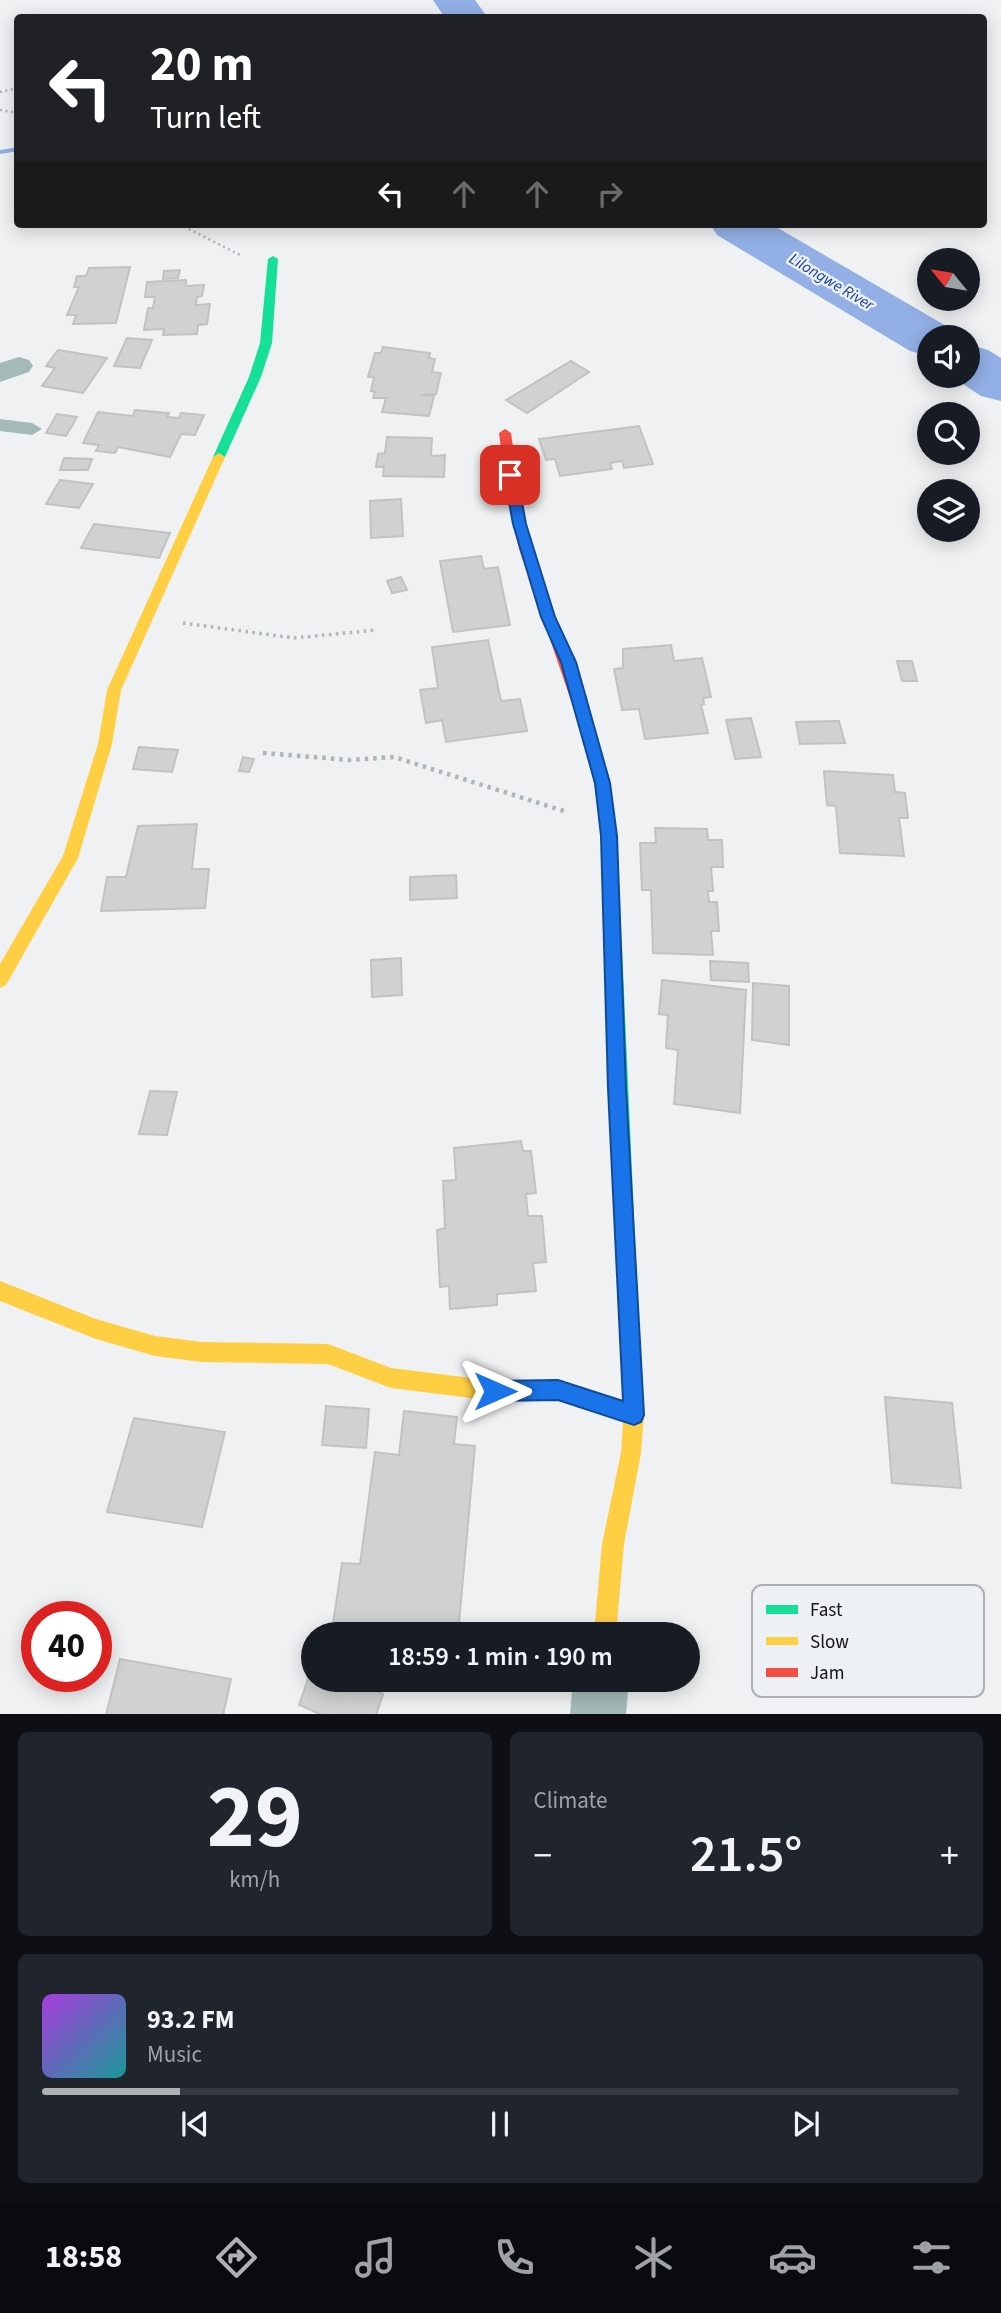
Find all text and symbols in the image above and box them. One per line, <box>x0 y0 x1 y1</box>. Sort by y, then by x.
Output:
text: 20 m <box>150 30 254 100</box>
icon: left <box>35 42 126 133</box>
text: Turn left <box>150 95 261 141</box>
icon: left <box>372 175 410 213</box>
icon: ahead <box>445 175 483 213</box>
icon: ahead <box>518 175 556 213</box>
icon: right <box>591 175 629 213</box>
water label: Lilongwe River <box>785 248 879 317</box>
north arrow <box>917 248 980 312</box>
map controls <box>917 248 980 542</box>
button: sound <box>917 325 980 388</box>
button: search <box>917 402 980 465</box>
pin <box>480 445 540 505</box>
icon: arrive <box>491 456 529 494</box>
button: layers <box>917 479 980 542</box>
position arrow <box>458 1354 532 1428</box>
legend <box>752 1585 984 1697</box>
text: Fast <box>810 1597 843 1624</box>
speed limit sign: 40 <box>21 1601 112 1692</box>
text: Slow <box>810 1629 849 1656</box>
text: 18:59 · 1 min · 190 m <box>388 1638 613 1675</box>
text: Jam <box>810 1660 844 1687</box>
text: 29 <box>207 1753 303 1882</box>
text: Climate <box>534 1784 607 1817</box>
text: 21.5° <box>690 1818 802 1892</box>
text: − <box>534 1829 552 1883</box>
text: + <box>940 1829 959 1883</box>
text: km/h <box>229 1863 280 1896</box>
text: 93.2 FM <box>147 2001 235 2038</box>
text: Music <box>147 2038 202 2071</box>
icon: previous <box>176 2105 214 2143</box>
icon: pause <box>481 2105 519 2143</box>
icon: next <box>787 2105 825 2143</box>
icon: directions <box>212 2233 261 2282</box>
icon: music <box>351 2233 400 2282</box>
icon: phone <box>490 2233 539 2282</box>
icon: climate <box>629 2233 678 2282</box>
icon: car <box>768 2233 817 2282</box>
icon: filters <box>907 2233 956 2282</box>
text: 18:58 <box>45 2234 122 2280</box>

